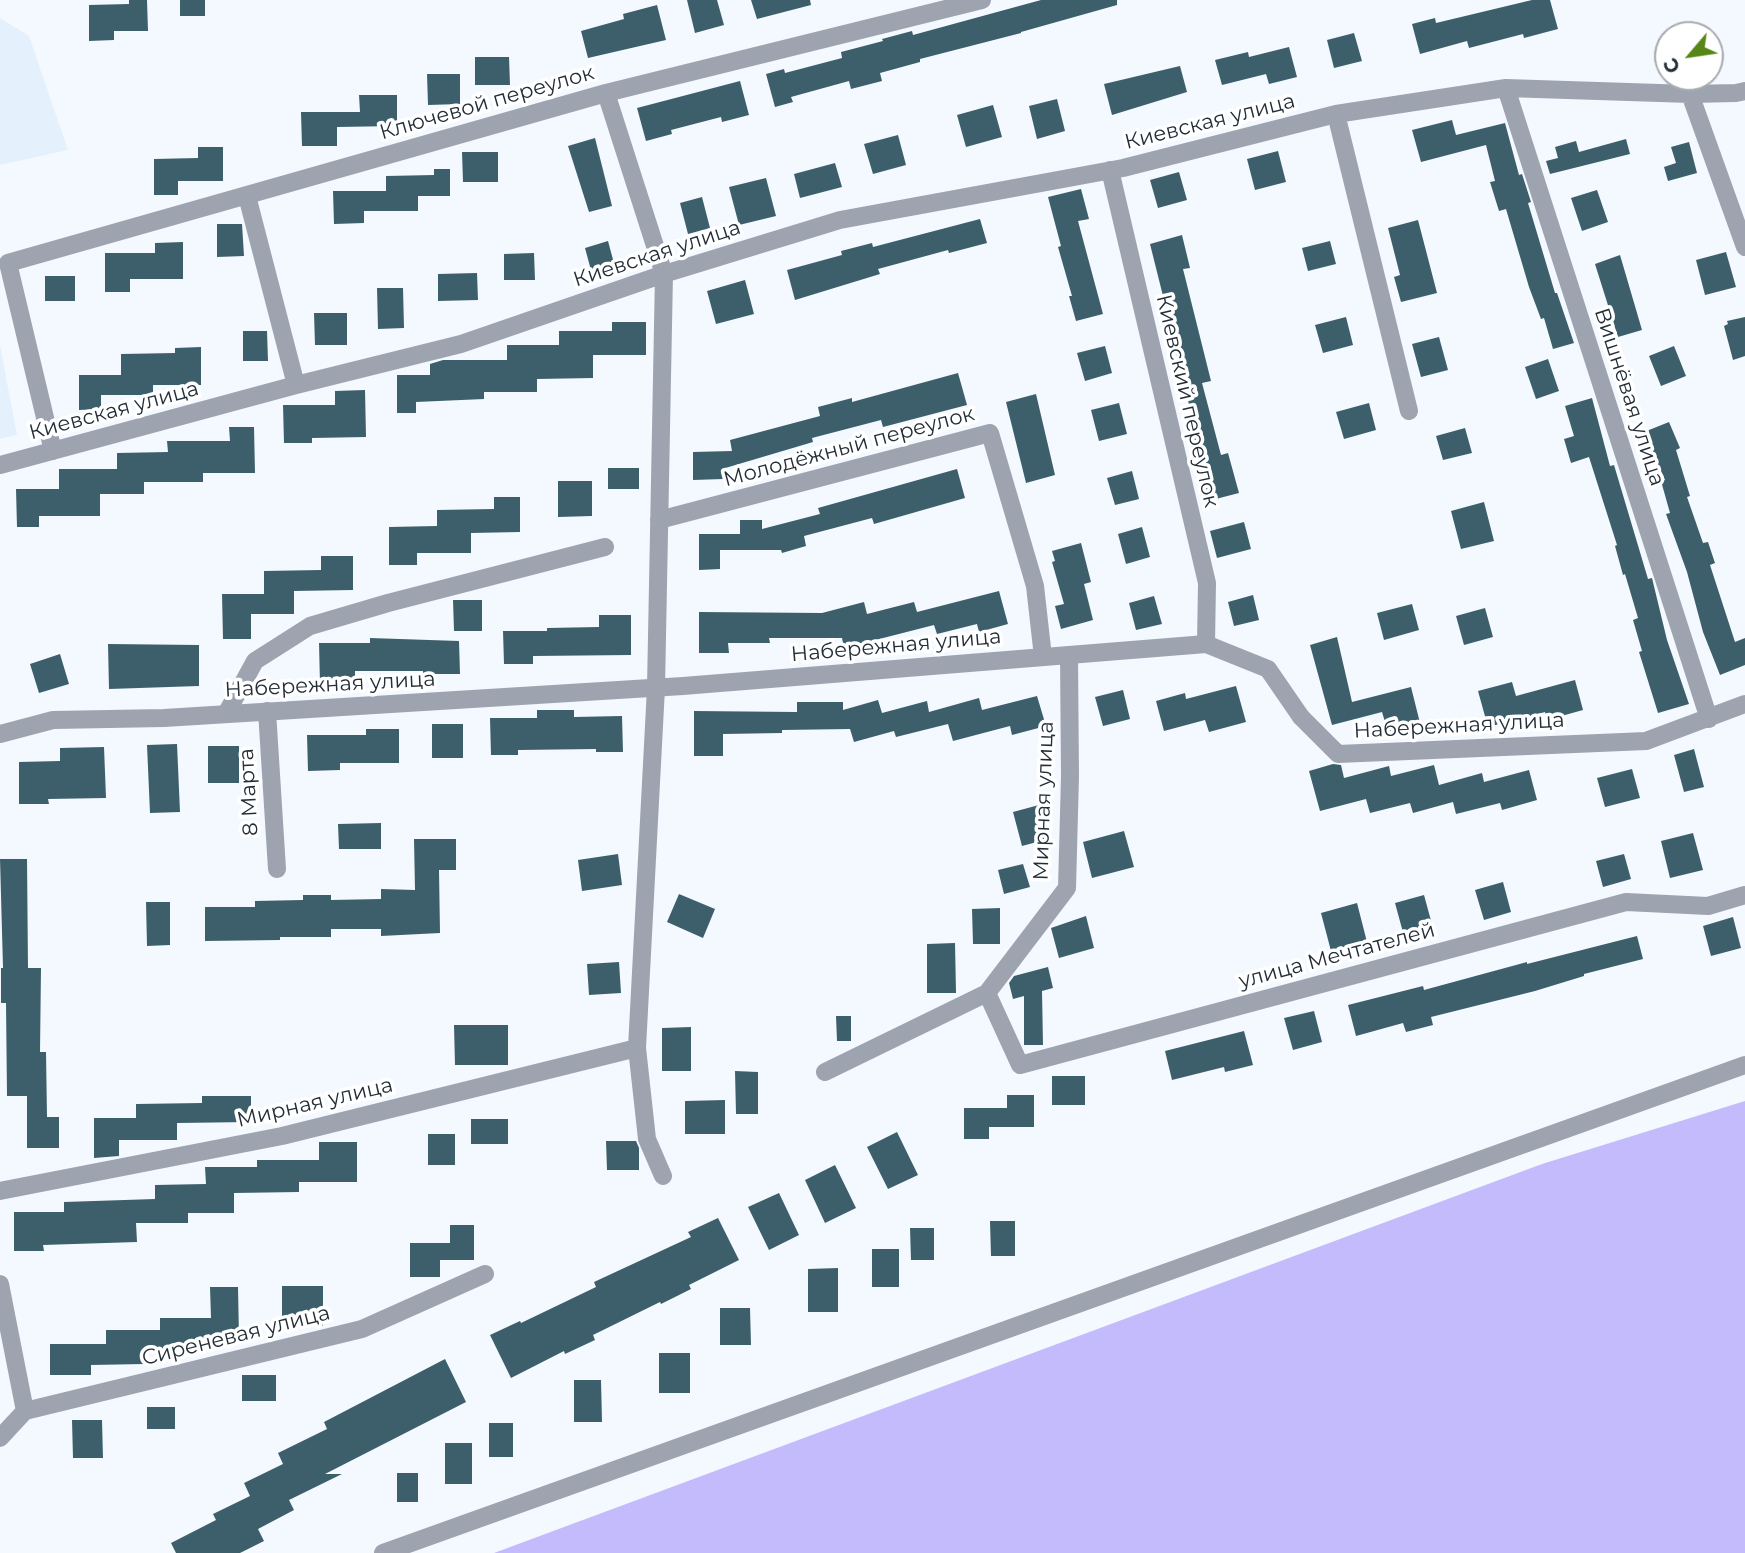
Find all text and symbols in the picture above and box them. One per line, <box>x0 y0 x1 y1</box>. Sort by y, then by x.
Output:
north arrow <box>1654 21 1724 91</box>
text: С <box>1659 54 1685 77</box>
street label: Ключевой переулок <box>377 60 597 146</box>
street label: Киевская улица <box>1122 89 1298 155</box>
street label: Киевская улица <box>570 215 744 293</box>
street label: Киевский переулок <box>1150 292 1224 510</box>
street label: Вишнёвая улица <box>1588 305 1670 489</box>
street label: Киевская улица <box>26 376 202 446</box>
street label: Молодёжный переулок <box>721 401 977 493</box>
street label: Набережная улица <box>790 624 1002 668</box>
street label: Набережная улица <box>224 667 436 703</box>
street label: Набережная улица <box>1353 708 1565 744</box>
street label: Мирная улица <box>1029 721 1059 881</box>
street label: 8 Марта <box>234 748 264 836</box>
street label: улица Мечтателей <box>1236 918 1438 994</box>
street label: Мирная улица <box>235 1073 395 1133</box>
street label: Сиреневая улица <box>139 1300 333 1372</box>

